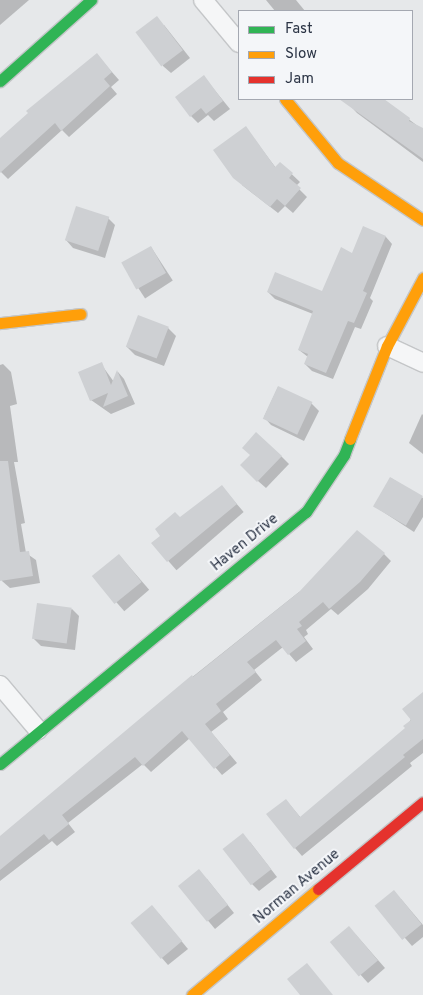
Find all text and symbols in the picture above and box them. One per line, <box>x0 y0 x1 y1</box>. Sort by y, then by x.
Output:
legend <box>238 10 413 100</box>
text: Fast <box>285 20 313 39</box>
text: Slow <box>285 45 317 64</box>
text: Jam <box>285 70 314 89</box>
street label: Haven Drive <box>208 510 282 576</box>
street label: Norman Avenue <box>250 845 344 929</box>

